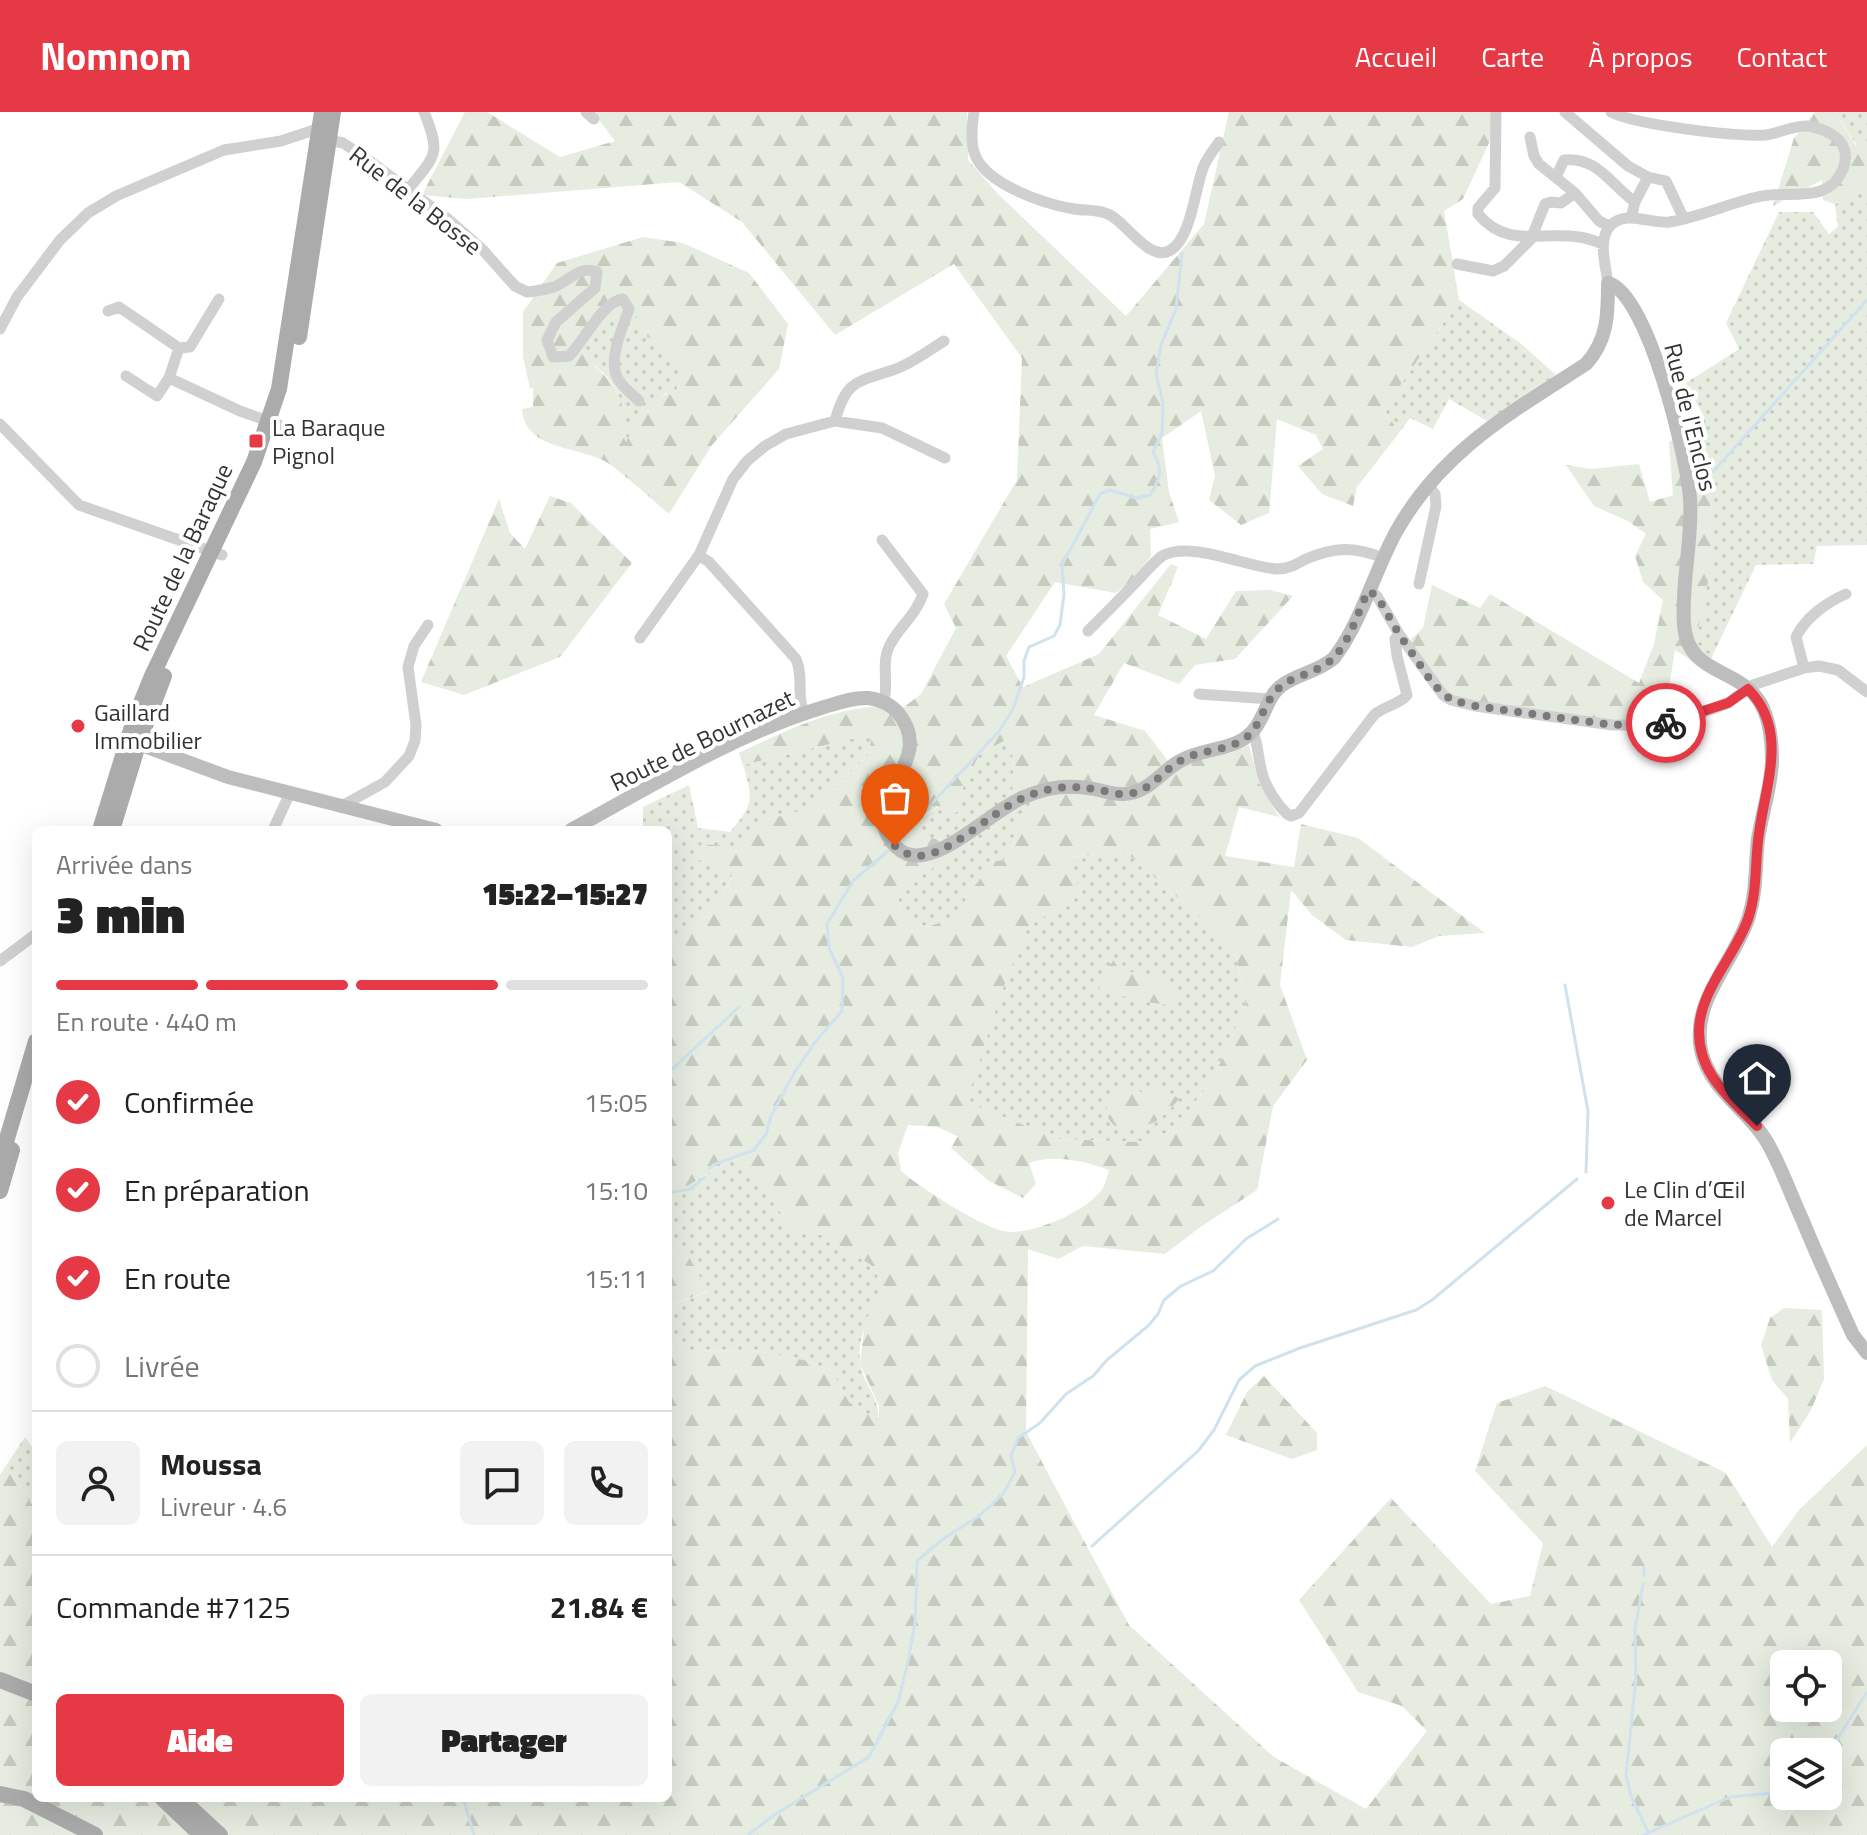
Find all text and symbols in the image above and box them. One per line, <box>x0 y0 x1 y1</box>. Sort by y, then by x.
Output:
text: Nomnom <box>40 27 191 85</box>
text: Accueil <box>1355 35 1437 78</box>
text: Carte <box>1481 35 1544 78</box>
text: À propos <box>1588 35 1692 78</box>
text: Contact <box>1736 35 1827 78</box>
street label: Rue de la Bosse <box>342 137 490 263</box>
street label: Rue de l'Enclos <box>1655 339 1727 495</box>
place label: La Baraque Pignol <box>272 409 385 473</box>
marker: La Baraque Pignol <box>247 432 265 450</box>
street label: Route de la Baraque <box>123 457 241 657</box>
street label: Route de Bournazet <box>604 680 801 800</box>
courier <box>1626 683 1706 763</box>
place label: Gaillard Immobilier <box>94 694 202 758</box>
icon: bike <box>1644 701 1688 745</box>
marker: Gaillard Immobilier <box>69 717 87 735</box>
pin <box>861 764 929 846</box>
icon: bag <box>873 776 917 820</box>
text: Arrivée dans <box>56 845 192 884</box>
text: 15:22–15:27 <box>482 871 648 917</box>
text: 3 min <box>56 874 185 953</box>
text: En route · 440 m <box>56 1002 237 1041</box>
pin <box>1723 1044 1791 1126</box>
icon: home <box>1735 1056 1779 1100</box>
text: Confirmée <box>124 1079 254 1125</box>
icon: check <box>56 1080 100 1124</box>
text: 15:05 <box>584 1083 648 1122</box>
text: En préparation <box>124 1167 310 1213</box>
icon: check <box>56 1168 100 1212</box>
text: 15:10 <box>584 1171 648 1210</box>
place label: Le Clin d’Œil de Marcel <box>1624 1171 1745 1235</box>
marker: Le Clin d’Œil de Marcel <box>1599 1194 1617 1212</box>
text: En route <box>124 1255 231 1301</box>
icon: check <box>56 1256 100 1300</box>
text: 15:11 <box>584 1259 648 1298</box>
text: Livrée <box>124 1343 200 1389</box>
button: person <box>56 1441 140 1525</box>
text: Moussa <box>160 1441 262 1487</box>
button: chat <box>460 1441 544 1525</box>
button: phone <box>564 1441 648 1525</box>
text: Livreur · 4.6 <box>160 1487 287 1526</box>
text: Commande #7125 <box>56 1584 291 1630</box>
text: 21.84 € <box>550 1584 648 1630</box>
map controls <box>1770 1650 1842 1810</box>
button: locate <box>1770 1650 1842 1722</box>
button: Aide <box>56 1694 344 1786</box>
button: Partager <box>360 1694 648 1786</box>
button: layers <box>1770 1738 1842 1810</box>

